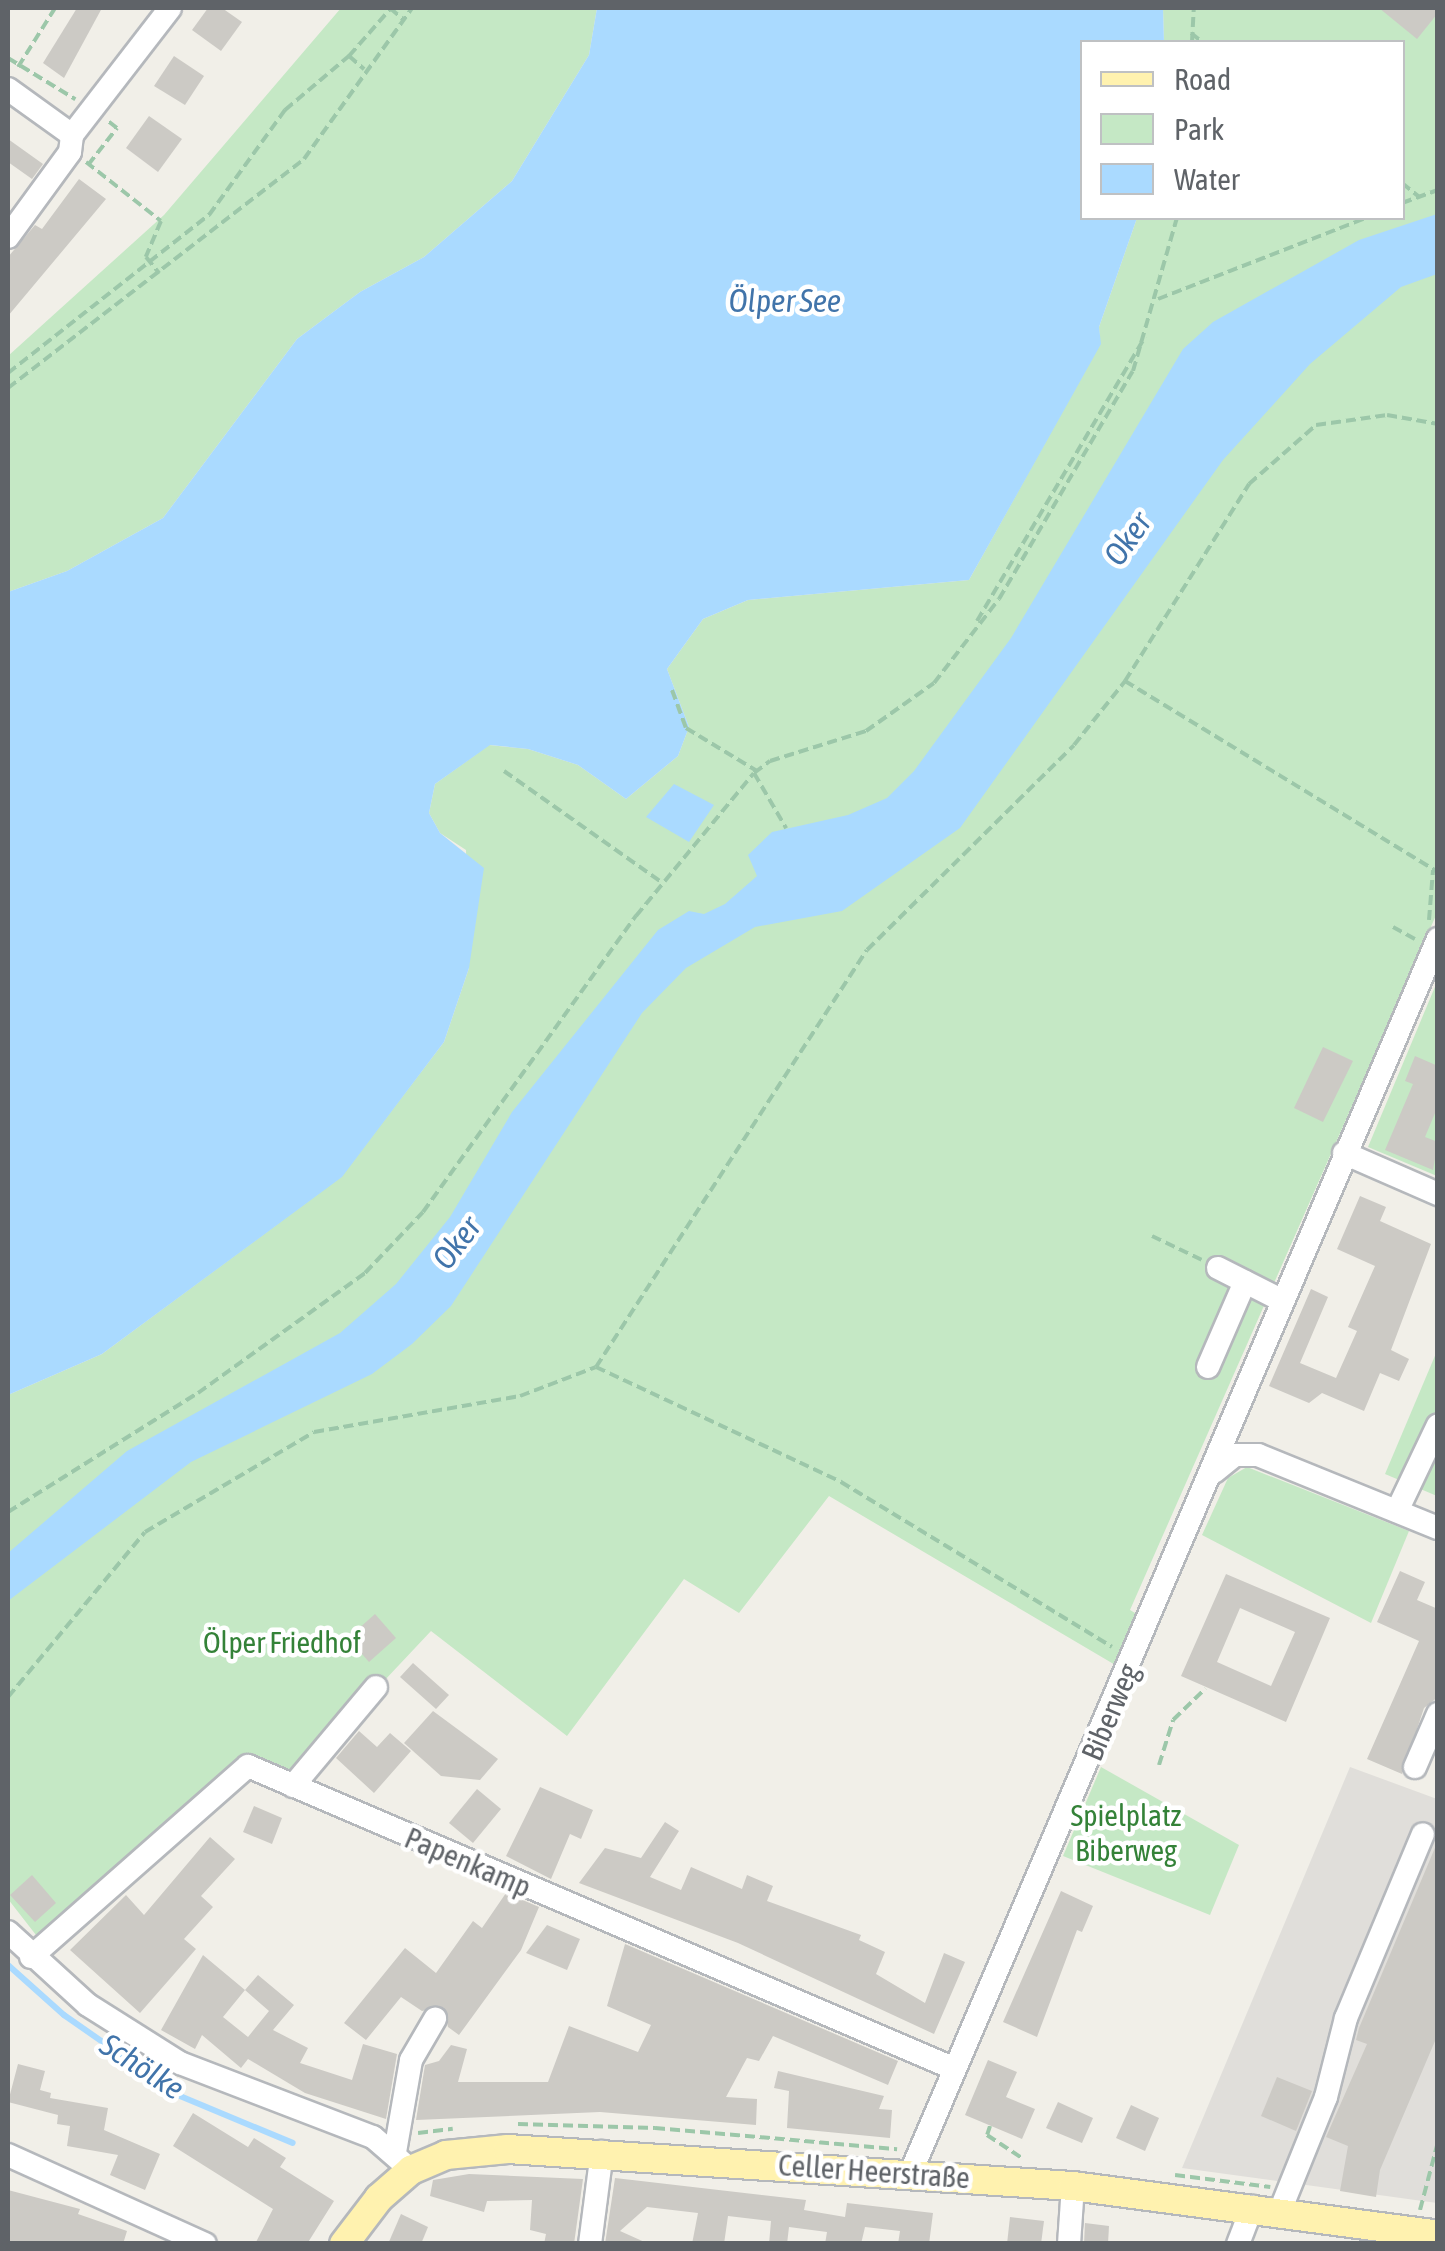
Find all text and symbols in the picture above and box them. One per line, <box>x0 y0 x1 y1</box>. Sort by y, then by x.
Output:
legend <box>1080 40 1405 220</box>
text: Road <box>1174 62 1231 96</box>
text: Park <box>1174 112 1224 146</box>
text: Water <box>1174 162 1240 196</box>
water label: Ölper See <box>729 282 841 320</box>
water label: Oker <box>1096 505 1160 573</box>
water label: Oker <box>425 1209 489 1277</box>
park label: Ölper Friedhof <box>203 1624 361 1660</box>
street label: Biberweg <box>1074 1658 1146 1766</box>
park label: Spielplatz Biberweg <box>1071 1797 1181 1868</box>
street label: Papenkamp <box>400 1819 536 1905</box>
water label: Schölke <box>93 2026 191 2108</box>
street label: Celler Heerstraße <box>777 2146 971 2196</box>

